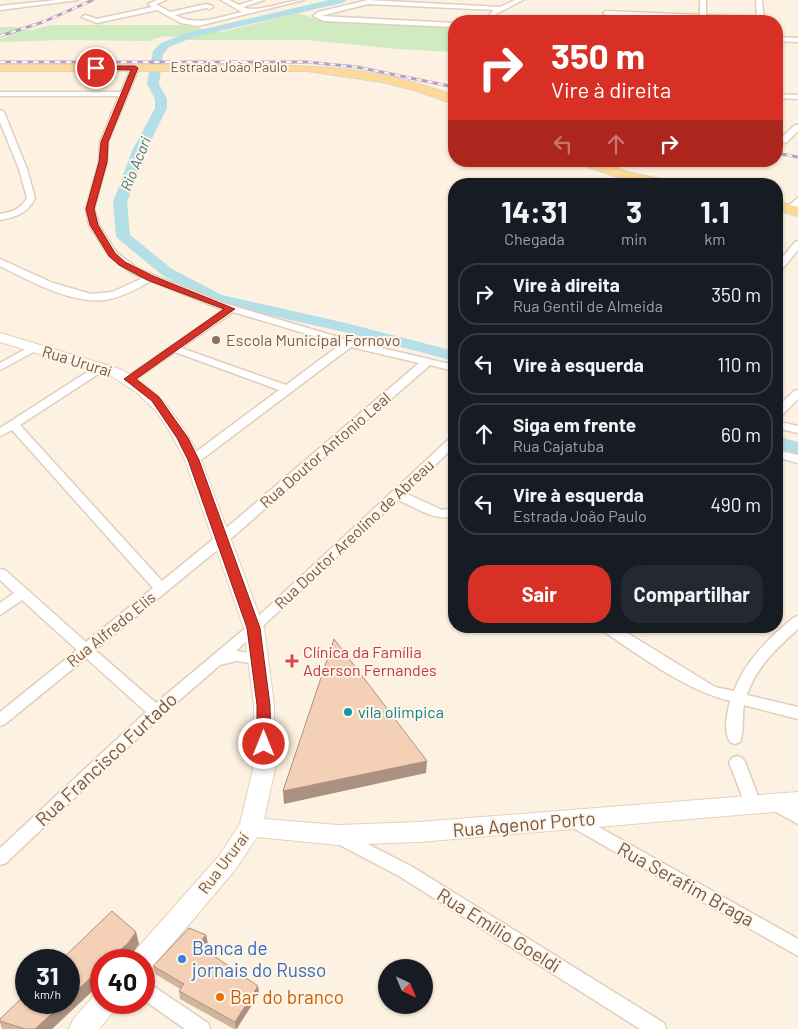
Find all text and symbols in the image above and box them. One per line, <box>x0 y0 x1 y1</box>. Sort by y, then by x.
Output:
text: 350 m <box>551 34 645 76</box>
icon: right <box>468 35 533 100</box>
pin <box>75 47 117 89</box>
icon: arrive <box>82 54 110 82</box>
street label: Estrada João Paulo <box>170 58 288 75</box>
text: Vire à direita <box>551 76 671 102</box>
icon: left <box>549 130 577 158</box>
icon: ahead <box>602 130 630 158</box>
icon: right <box>655 130 683 158</box>
water label: Rio Acari <box>116 134 154 193</box>
text: 14:31 <box>501 193 568 229</box>
text: 3 <box>626 193 642 229</box>
text: 1.1 <box>700 193 730 229</box>
text: Chegada <box>504 229 565 248</box>
text: min <box>621 229 647 248</box>
text: km <box>704 229 726 248</box>
text: Vire à direita <box>513 273 620 296</box>
icon: right <box>470 280 498 308</box>
text: 350 m <box>711 283 761 306</box>
text: Rua Gentil de Almeida <box>513 296 663 315</box>
place label: Escola Municipal Fornovo <box>226 330 400 349</box>
marker: Escola Municipal Fornovo <box>210 334 222 346</box>
street label: Rua Ururaí <box>40 341 115 380</box>
icon: left <box>470 350 498 378</box>
text: Vire à esquerda <box>513 353 644 376</box>
text: 110 m <box>717 353 761 376</box>
street label: Rua Doutor Antonio Leal <box>255 388 394 512</box>
text: Siga em frente <box>513 413 636 436</box>
icon: ahead <box>470 420 498 448</box>
text: 60 m <box>721 423 761 446</box>
text: Rua Cajatuba <box>513 436 604 455</box>
street label: Rua Doutor Areolino de Abreau <box>270 455 437 613</box>
text: Vire à esquerda <box>513 483 644 506</box>
icon: left <box>470 490 498 518</box>
text: 490 m <box>710 493 761 516</box>
text: Estrada João Paulo <box>513 506 647 525</box>
button: Sair <box>468 565 611 623</box>
button: Compartilhar <box>621 565 763 623</box>
street label: Rua Alfredo Elis <box>62 587 159 670</box>
place label: Clínica da Família Aderson Fernandes <box>303 642 437 679</box>
marker: Clínica da Família Aderson Fernandes <box>285 654 299 668</box>
street label: Rua Francisco Furtado <box>30 687 181 830</box>
place label: vila olimpica <box>358 702 444 721</box>
marker: vila olimpica <box>342 706 354 718</box>
position arrow <box>237 717 289 769</box>
street label: Rua Agenor Porto <box>452 806 596 841</box>
street label: Rua Ururaí <box>193 828 252 897</box>
street label: Rua Serafim Braga <box>614 836 759 931</box>
street label: Rua Emílio Goeldi <box>433 882 565 977</box>
place label: Banca de jornais do Russo <box>191 936 326 981</box>
speed limit sign: 40 <box>90 949 155 1014</box>
marker: Banca de jornais do Russo <box>176 953 188 965</box>
north arrow <box>378 959 432 1014</box>
map controls <box>378 959 433 1014</box>
text: 31 <box>36 960 59 990</box>
place label: Bar do branco <box>230 985 344 1008</box>
text: km/h <box>34 987 61 1001</box>
marker: Bar do branco <box>214 991 226 1003</box>

